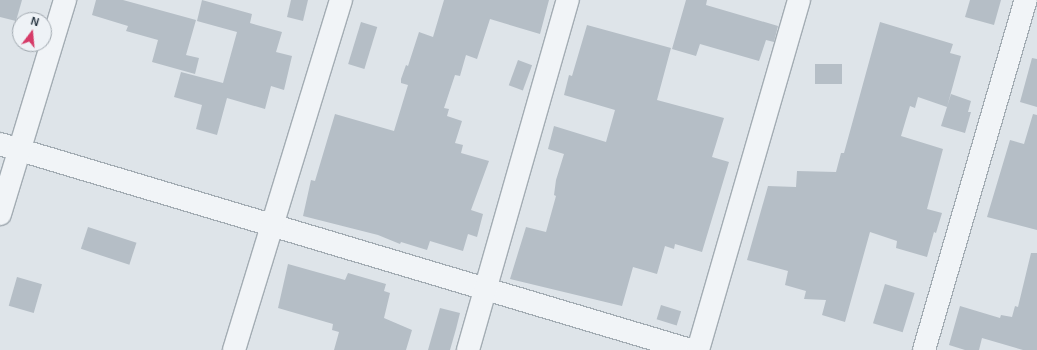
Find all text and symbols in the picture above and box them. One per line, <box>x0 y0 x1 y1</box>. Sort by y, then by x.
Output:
north arrow <box>12 12 52 52</box>
text: N <box>30 15 41 28</box>

